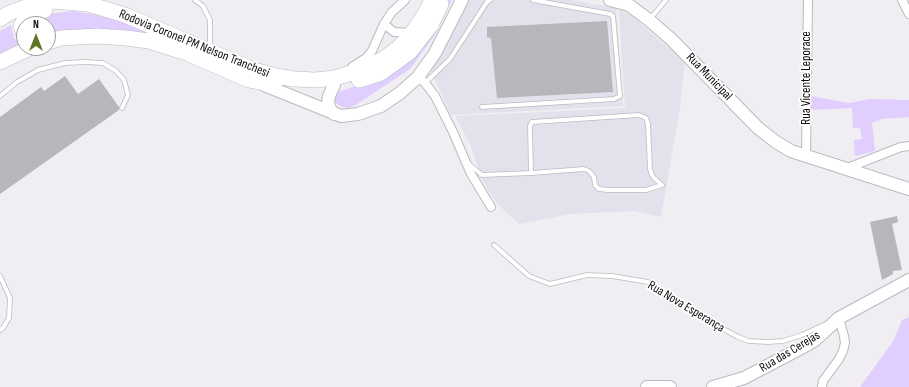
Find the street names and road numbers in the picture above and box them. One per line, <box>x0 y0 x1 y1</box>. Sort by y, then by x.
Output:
street label: Rodovia Coronel PM Nelson Tranchesi <box>116 7 272 81</box>
street label: Rua Vicente Leporace <box>799 31 815 125</box>
street label: Rua Municipal <box>683 50 735 104</box>
street label: Rua Nova Esperança <box>645 278 727 336</box>
street label: Rua das Cerejas <box>757 328 823 376</box>

